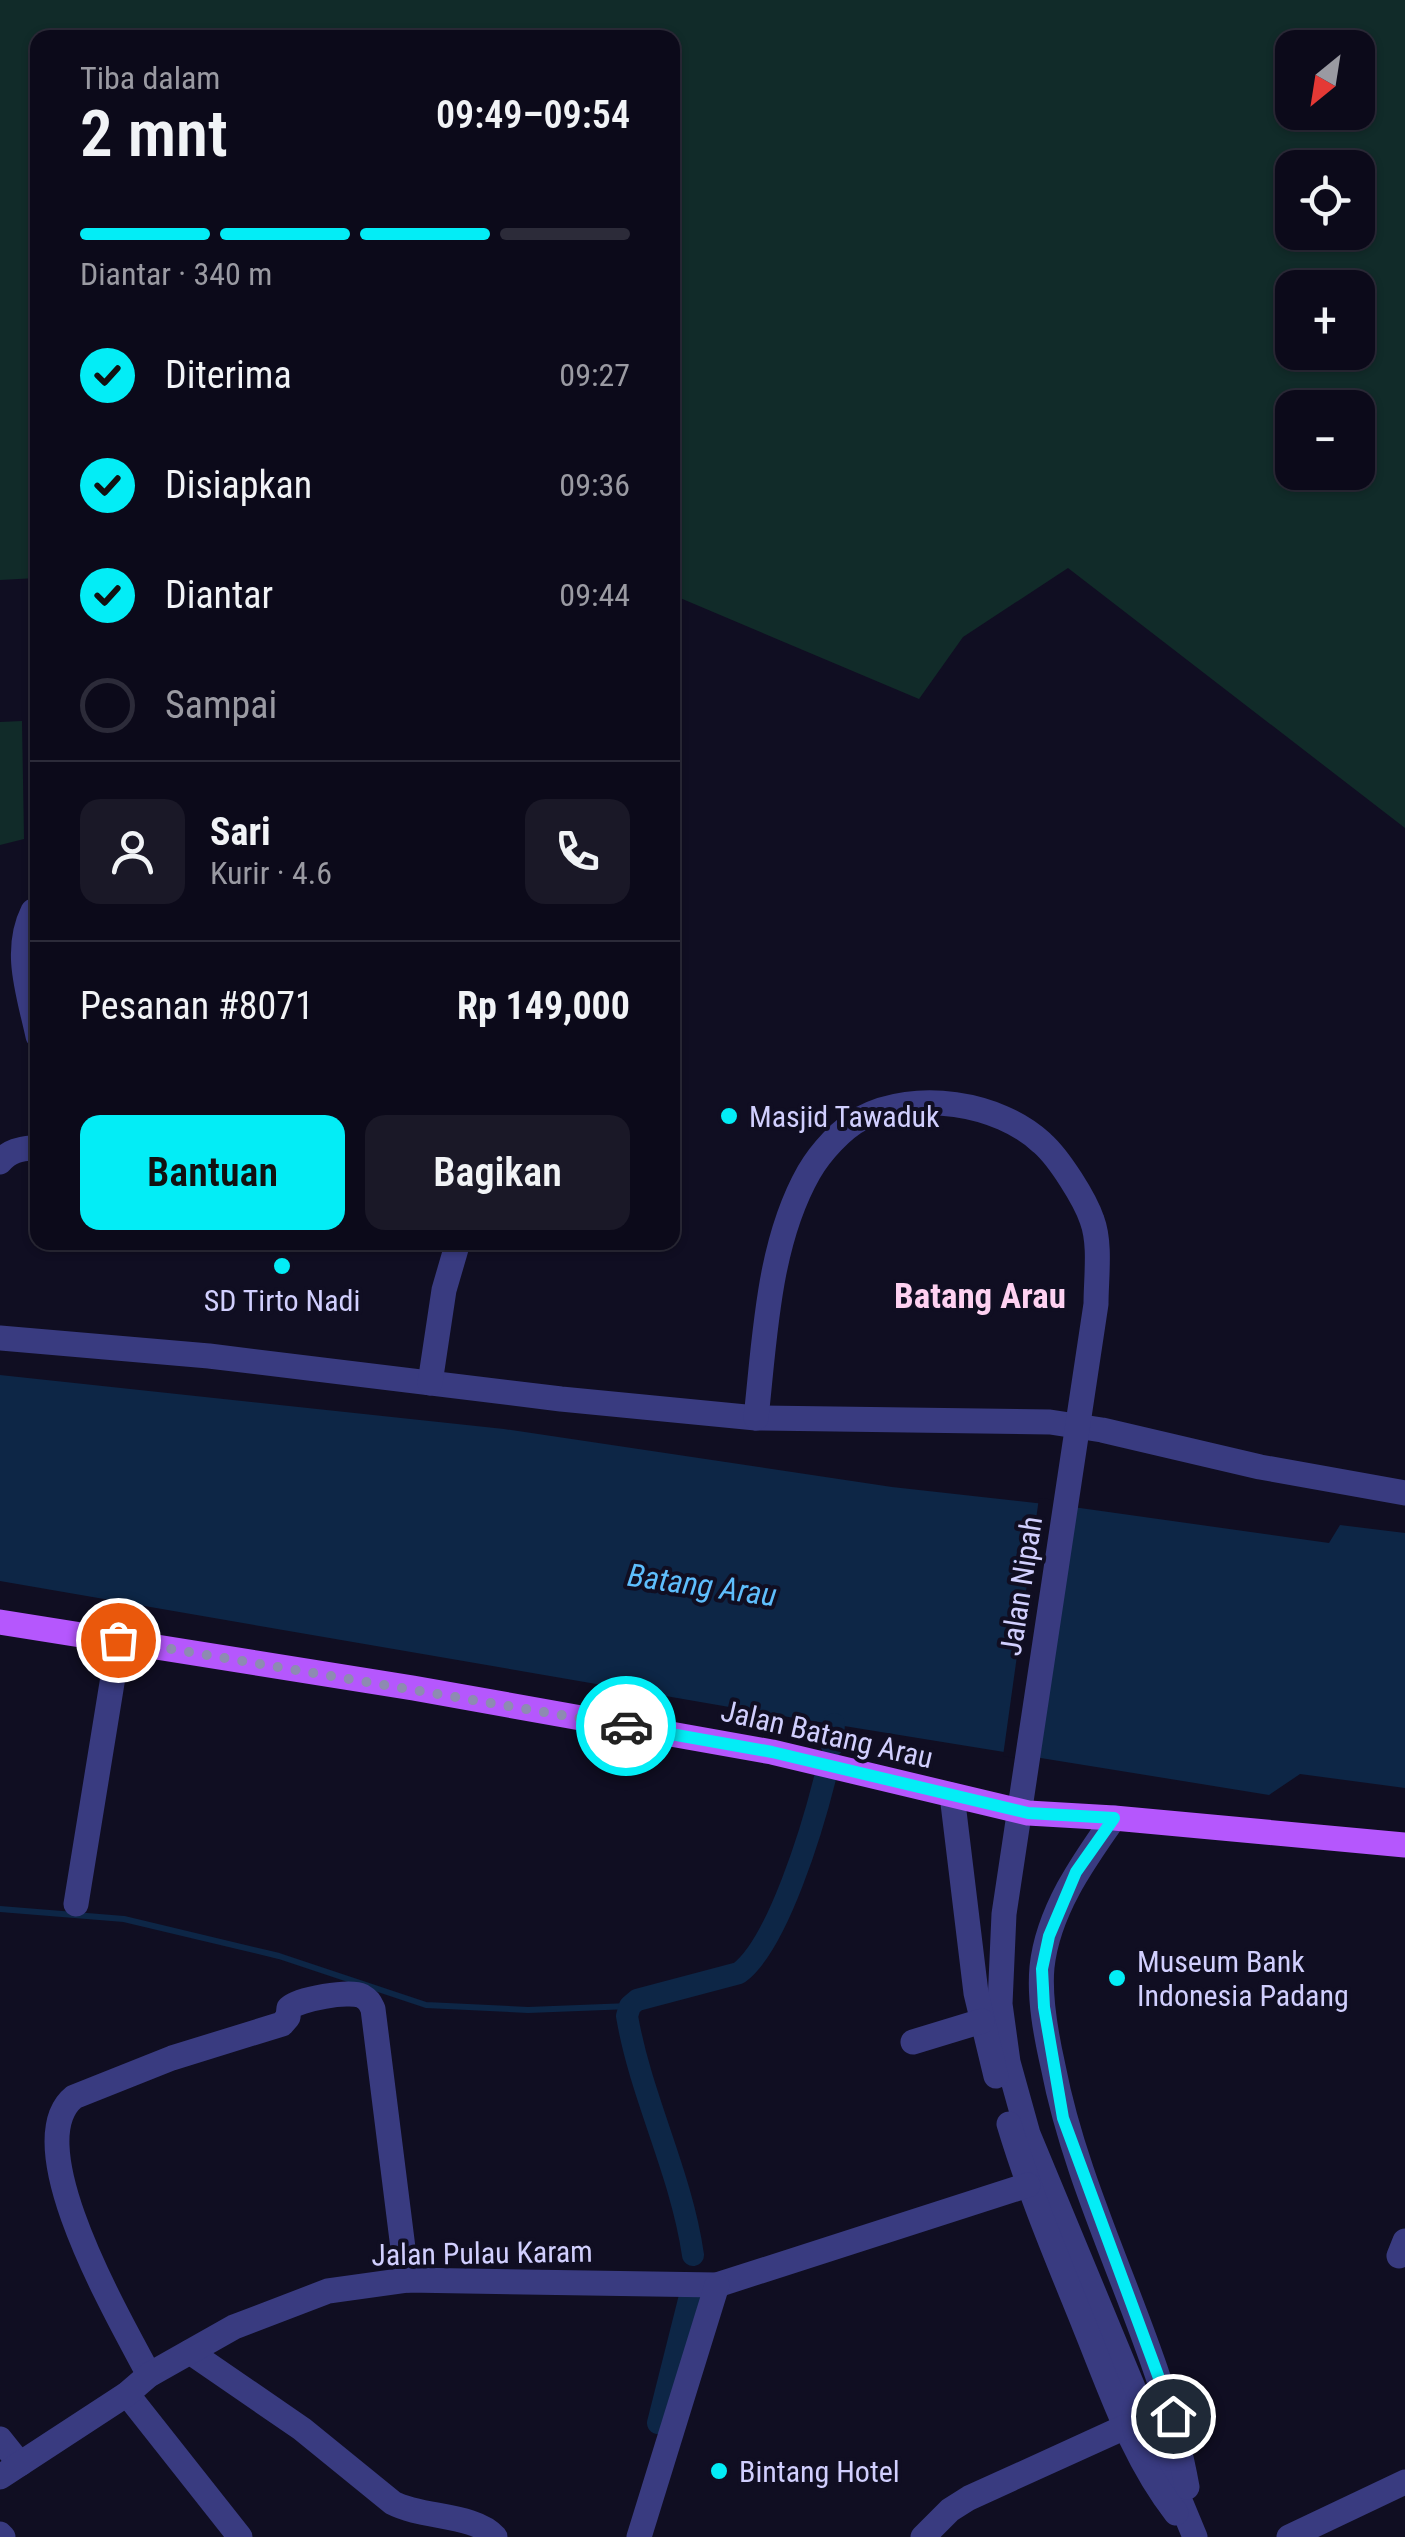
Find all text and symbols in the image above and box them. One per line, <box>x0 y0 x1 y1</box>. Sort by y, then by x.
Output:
north arrow <box>1275 30 1375 130</box>
map controls <box>1275 30 1375 490</box>
text: Tiba dalam <box>80 59 220 97</box>
text: 09:49–09:54 <box>436 93 630 137</box>
text: 2 mnt <box>80 96 228 172</box>
button: locate <box>1275 150 1375 250</box>
text: Diantar · 340 m <box>80 255 272 293</box>
button: + <box>1275 270 1375 370</box>
icon: check <box>80 348 135 403</box>
text: Diterima <box>165 353 292 397</box>
text: 09:27 <box>559 356 630 394</box>
button: − <box>1275 390 1375 490</box>
icon: check <box>80 458 135 513</box>
text: Disiapkan <box>165 463 312 507</box>
text: 09:36 <box>559 466 630 504</box>
icon: check <box>80 568 135 623</box>
text: Diantar <box>165 573 273 617</box>
text: 09:44 <box>559 576 630 614</box>
text: Sampai <box>165 683 277 727</box>
button: person <box>80 799 185 904</box>
button: phone <box>525 799 630 904</box>
text: Sari <box>210 810 271 854</box>
text: Kurir · 4.6 <box>210 854 332 892</box>
text: Pesanan #8071 <box>80 984 314 1028</box>
text: Rp 149,000 <box>457 984 630 1028</box>
place label: Masjid Tawaduk <box>749 1099 940 1134</box>
marker: Masjid Tawaduk <box>718 1105 740 1127</box>
button: Bantuan <box>80 1115 345 1230</box>
button: Bagikan <box>365 1115 630 1230</box>
marker: SD Tirto Nadi <box>271 1255 293 1277</box>
district label: Batang Arau <box>894 1276 1066 1317</box>
place label: SD Tirto Nadi <box>204 1283 360 1318</box>
street label: Jalan Nipah <box>993 1514 1049 1658</box>
water label: Batang Arau <box>625 1556 779 1614</box>
pin <box>76 1598 161 1683</box>
icon: bag <box>91 1613 146 1668</box>
courier <box>576 1676 676 1776</box>
street label: Jalan Batang Arau <box>718 1693 936 1775</box>
icon: car <box>599 1699 654 1754</box>
place label: Museum Bank Indonesia Padang <box>1137 1944 1349 2013</box>
marker: Museum Bank Indonesia Padang <box>1106 1967 1128 1989</box>
street label: Jalan Pulau Karam <box>371 2234 593 2272</box>
pin <box>1131 2374 1216 2459</box>
icon: home <box>1146 2389 1201 2444</box>
place label: Bintang Hotel <box>739 2454 900 2489</box>
marker: Bintang Hotel <box>708 2460 730 2482</box>

